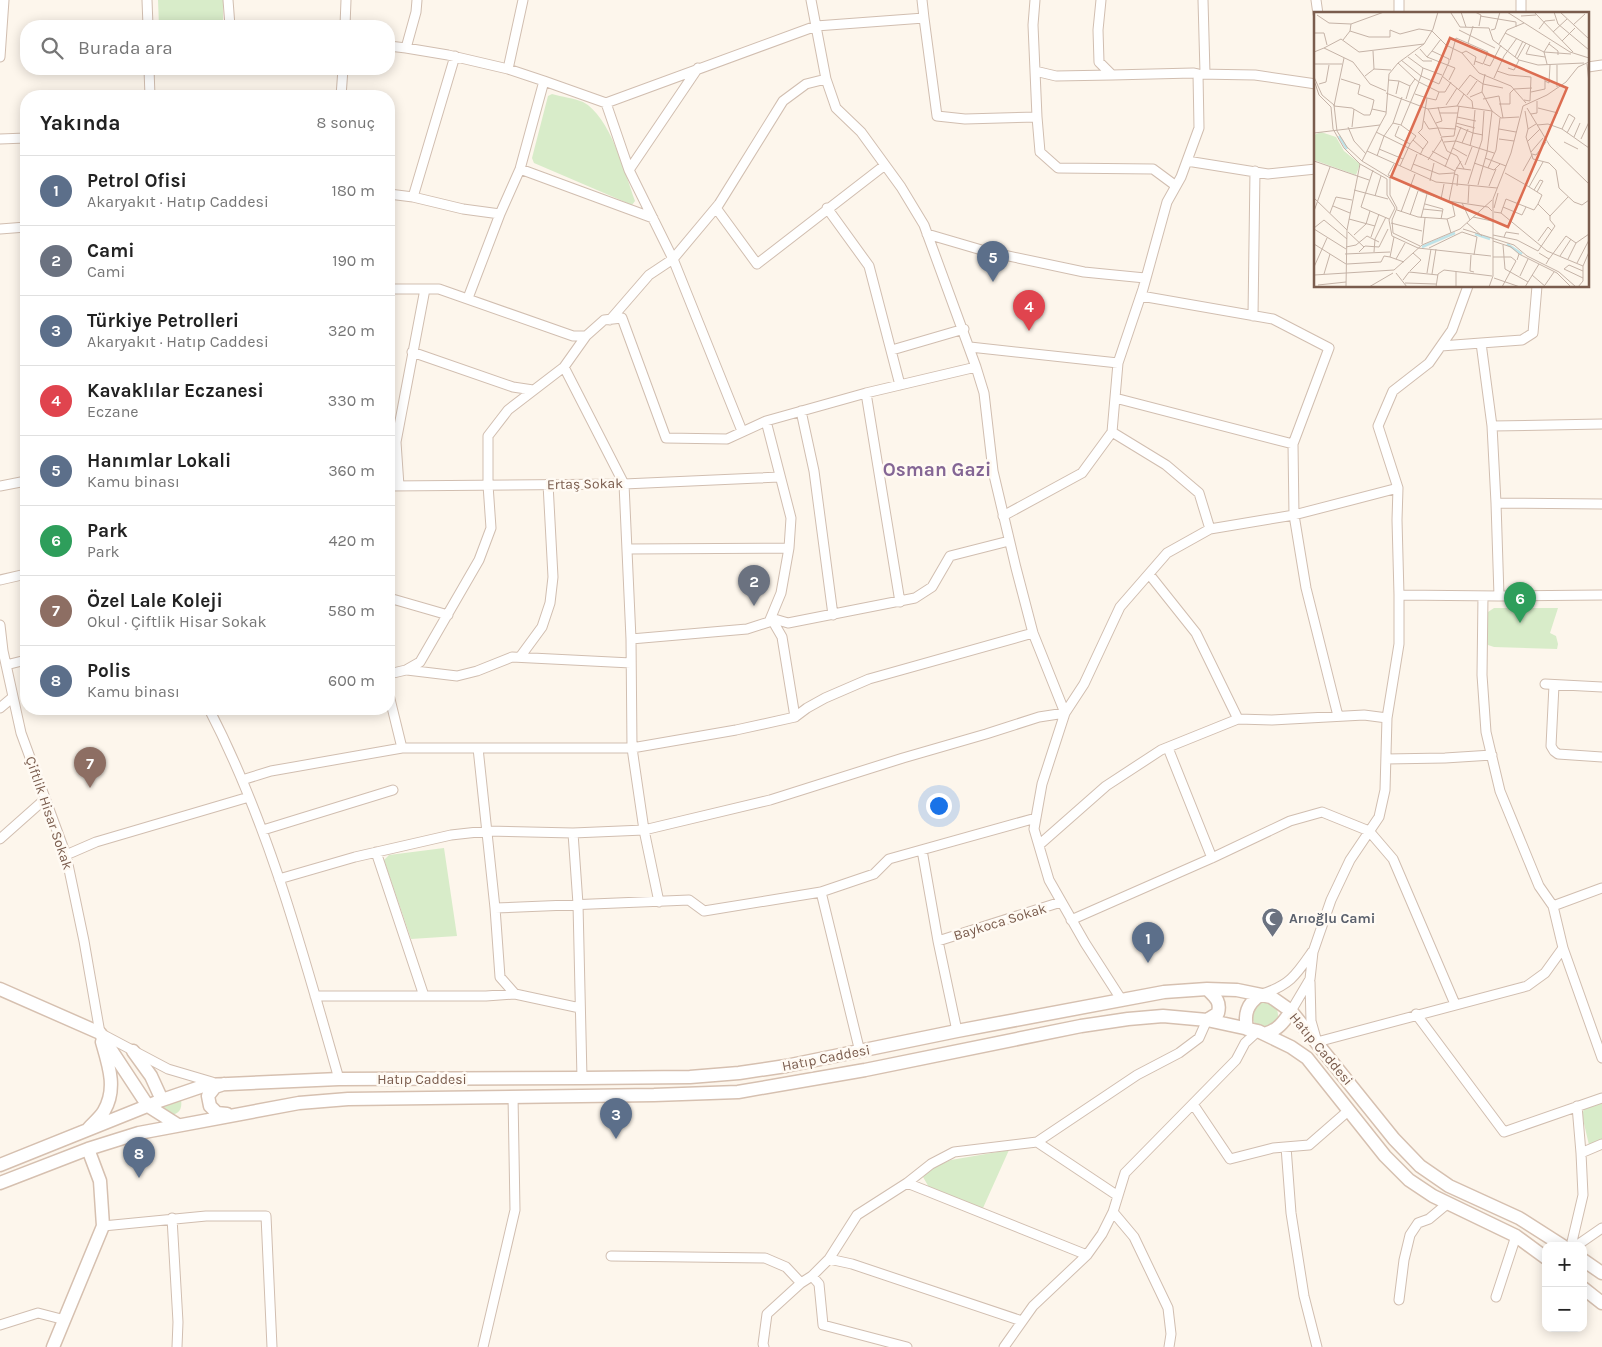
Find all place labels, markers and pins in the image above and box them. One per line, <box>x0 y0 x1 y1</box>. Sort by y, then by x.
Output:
pin: 5 <box>977 241 1009 282</box>
pin: 4 <box>1013 290 1045 331</box>
pin: 2 <box>738 565 770 606</box>
pin: 6 <box>1504 582 1536 623</box>
pin: 7 <box>74 747 106 788</box>
mosque icon: Arıoğlu Cami <box>1261 906 1285 937</box>
place label: Arıoğlu Cami <box>1289 910 1375 927</box>
pin: 1 <box>1132 922 1164 963</box>
pin: 3 <box>600 1098 632 1139</box>
pin: 8 <box>123 1137 155 1178</box>

